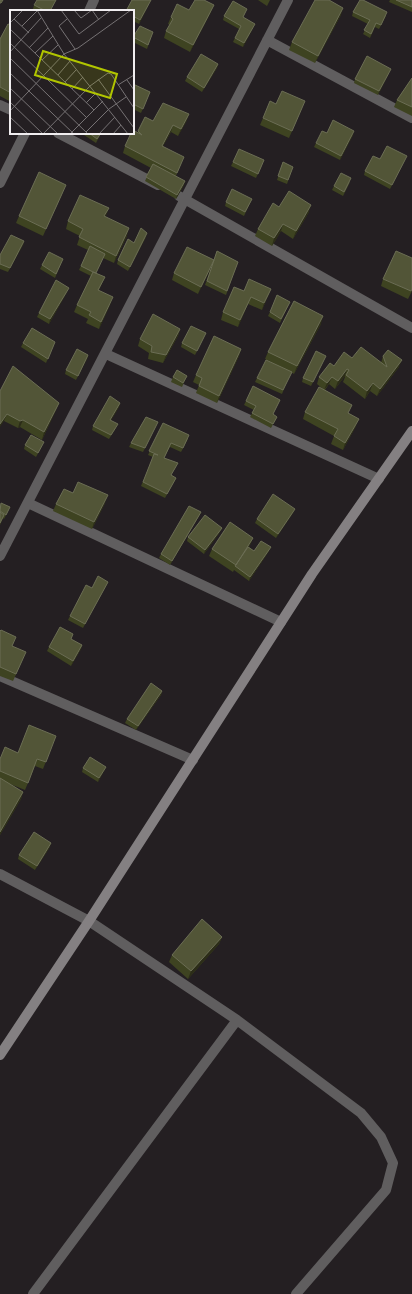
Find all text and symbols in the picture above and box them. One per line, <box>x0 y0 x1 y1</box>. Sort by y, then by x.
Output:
inset map <box>10 10 134 134</box>

